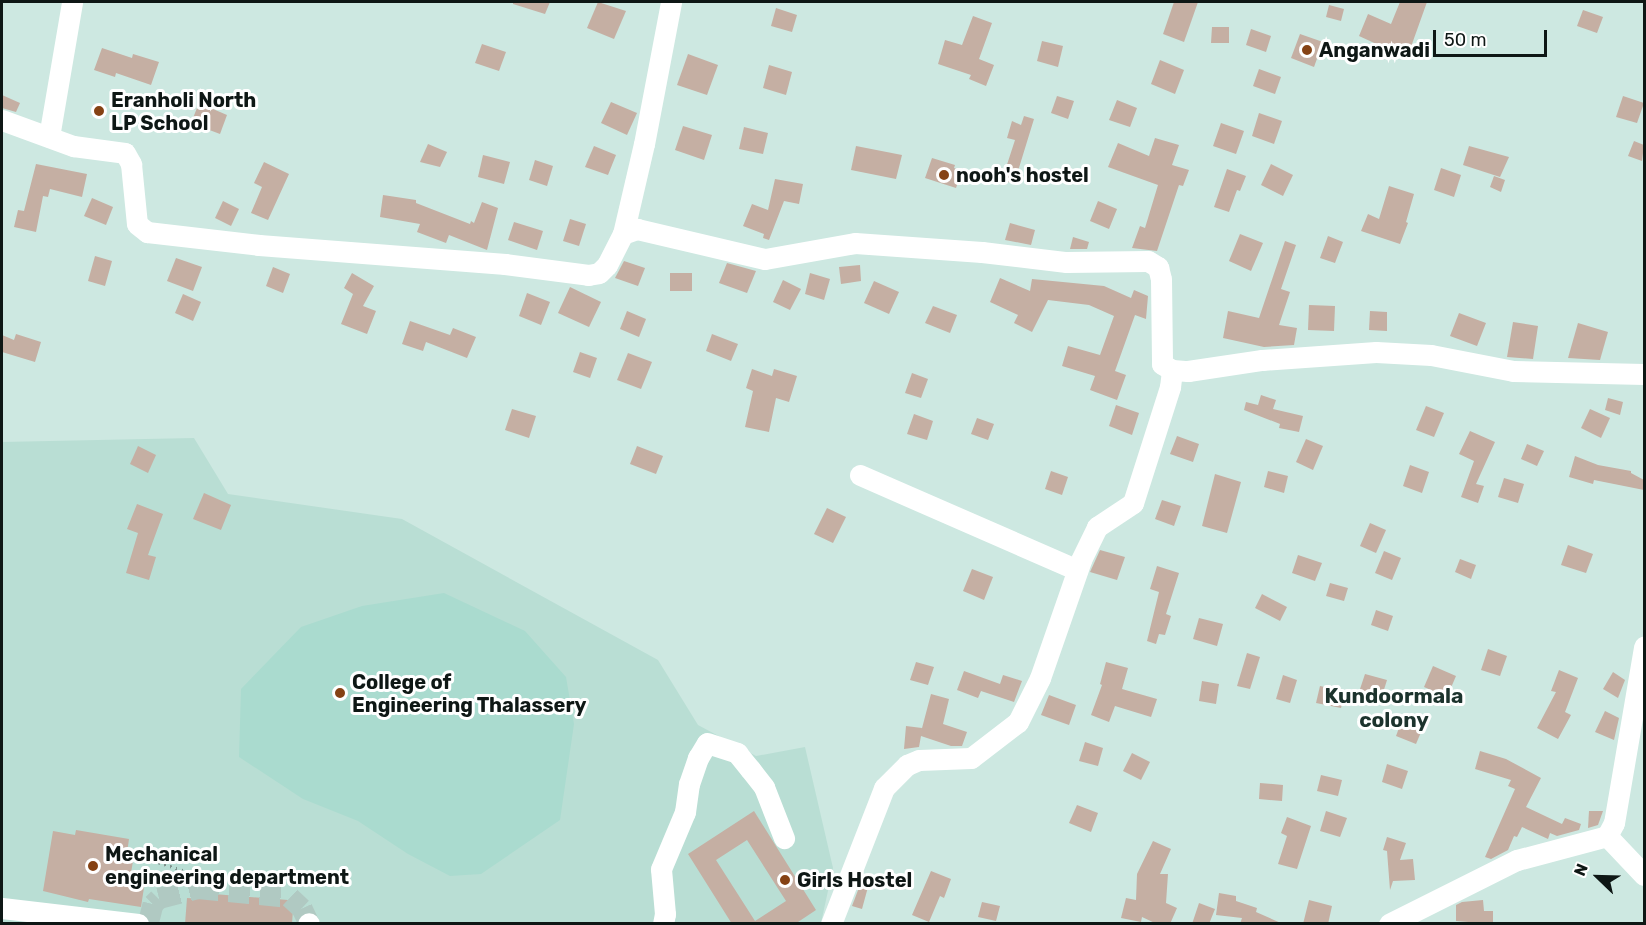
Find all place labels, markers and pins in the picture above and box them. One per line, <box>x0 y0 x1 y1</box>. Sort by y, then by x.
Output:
place label: Anganwadi <box>1319 38 1430 62</box>
marker: Anganwadi <box>1300 43 1314 57</box>
place label: Eranholi North LP School <box>111 88 256 135</box>
marker: Eranholi North LP School <box>92 104 106 118</box>
place label: nooh's hostel <box>956 163 1089 187</box>
marker: nooh's hostel <box>937 168 951 182</box>
place label: College of Engineering Thalassery <box>352 670 587 717</box>
marker: College of Engineering Thalassery <box>333 686 347 700</box>
place label: Mechanical engineering department <box>105 843 349 890</box>
marker: Mechanical engineering department <box>86 859 100 873</box>
place label: Girls Hostel <box>797 868 912 892</box>
marker: Girls Hostel <box>778 873 792 887</box>

